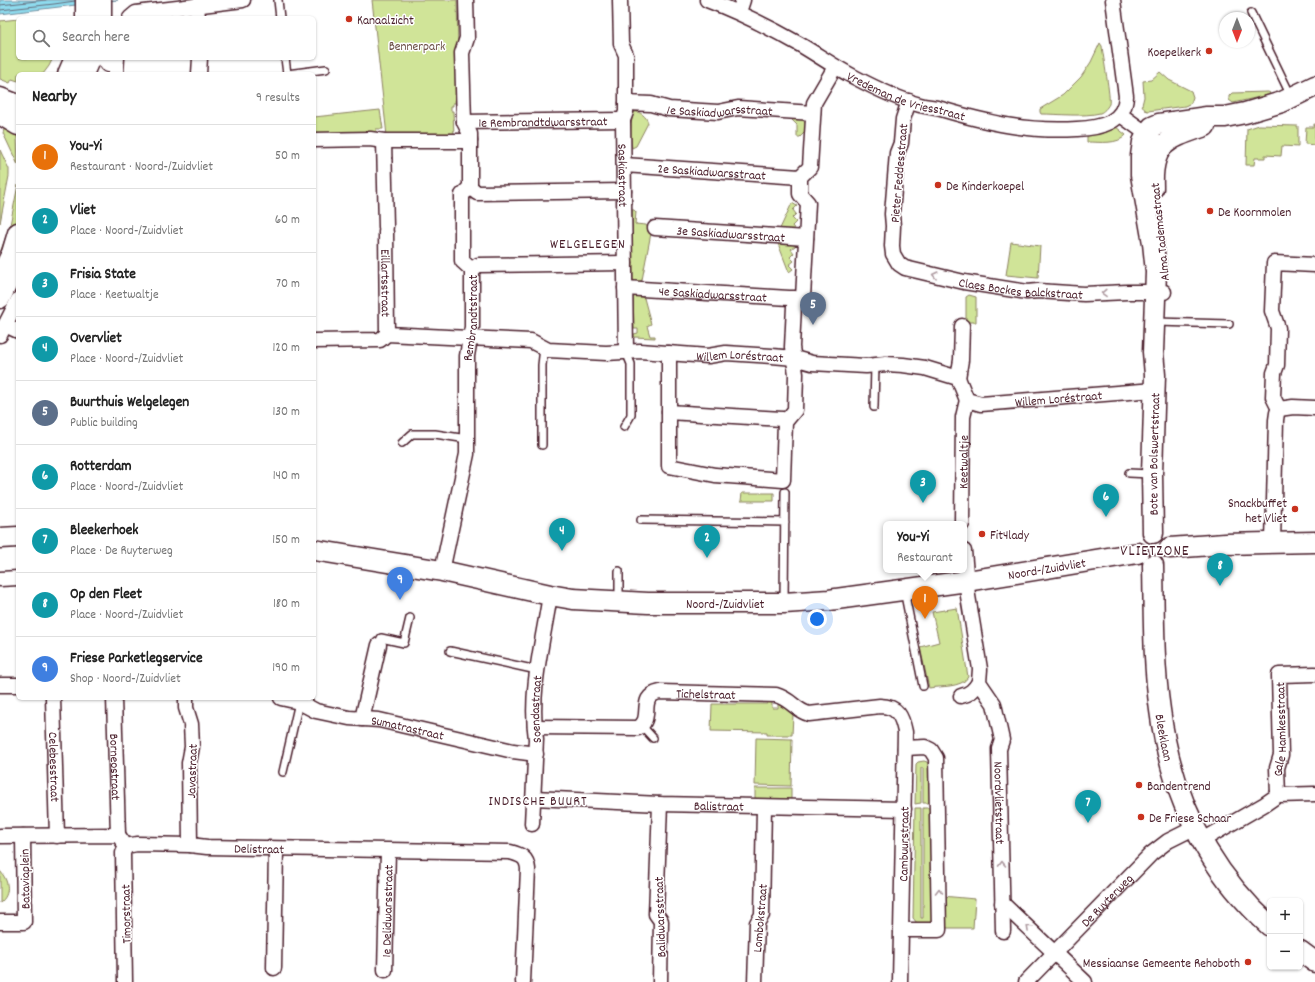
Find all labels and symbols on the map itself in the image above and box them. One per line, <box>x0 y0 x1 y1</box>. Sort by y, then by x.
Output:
place label: Kanaalzicht <box>357 12 414 31</box>
north arrow <box>1219 12 1255 48</box>
marker: Kanaalzicht <box>344 14 354 24</box>
park label: Bennerpark <box>389 38 445 57</box>
place label: Koepelkerk <box>1147 44 1201 63</box>
marker: Koepelkerk <box>1204 46 1214 56</box>
street label: Vredeman de Vriesstraat <box>843 68 967 127</box>
street label: 1e Saskiadwarsstraat <box>664 101 773 124</box>
street label: 1e Rembrandtdwarsstraat <box>478 113 608 134</box>
street label: Pieter Feddesstraat <box>887 123 914 224</box>
street label: Saskiastraat <box>611 144 631 207</box>
street label: 2e Saskiadwarsstraat <box>657 160 767 187</box>
place label: De Kinderkoepel <box>946 178 1024 197</box>
marker: De Kinderkoepel <box>933 180 943 190</box>
street label: Alma Tademastraat <box>1147 182 1176 282</box>
place label: De Koornmolen <box>1218 204 1291 223</box>
marker: De Koornmolen <box>1205 206 1215 216</box>
street label: 3e Saskiadwarsstraat <box>676 222 786 249</box>
district label: WELGELEGEN <box>550 235 626 255</box>
street label: Eillartsstraat <box>374 249 394 317</box>
one-way arrow <box>932 271 938 279</box>
street label: Claes Bockes Balckstraat <box>956 274 1083 306</box>
street label: Rembrandtstraat <box>460 275 484 361</box>
street label: 4e Saskiadwarsstraat <box>658 283 768 309</box>
one-way arrow <box>1101 288 1107 297</box>
pin: 5 <box>800 292 826 325</box>
street label: Willem Loréstraat <box>695 346 784 369</box>
street label: Willem Loréstraat <box>1014 387 1103 413</box>
street label: Bote van Bolswertstraat <box>1145 392 1166 515</box>
street label: Keetwaltje <box>955 435 975 489</box>
pin: 3 <box>910 470 936 503</box>
pin: 6 <box>1093 484 1119 517</box>
place label: Snackbuffet het Vliet <box>1228 495 1287 529</box>
marker: Snackbuffet het Vliet <box>1290 504 1300 514</box>
pin: 4 <box>549 518 575 551</box>
pin: 2 <box>694 525 720 558</box>
place label: Fit4lady <box>990 527 1030 546</box>
marker: Fit4lady <box>977 529 987 539</box>
district label: VLIETZONE <box>1120 541 1190 563</box>
pin: 8 <box>1207 553 1233 586</box>
street label: Noord-/Zuidvliet <box>1007 555 1088 586</box>
pin: 9 <box>387 567 413 600</box>
pin: 1 <box>912 586 938 619</box>
street label: Noord-/Zuidvliet <box>686 596 765 615</box>
your location <box>807 609 827 629</box>
street label: Soendastraat <box>527 674 548 743</box>
street label: Gale Hamkesstraat <box>1270 682 1293 777</box>
street label: Tichelstraat <box>676 685 736 706</box>
street label: Sumatrastraat <box>371 713 446 747</box>
street label: Bleeklaan <box>1149 713 1176 764</box>
street label: Celebesstraat <box>42 732 63 803</box>
street label: Borneostraat <box>103 734 124 801</box>
street label: Javastraat <box>183 743 204 799</box>
street label: Noordvlietstraat <box>987 761 1008 845</box>
place label: Bandentrend <box>1147 778 1211 797</box>
marker: Bandentrend <box>1134 780 1144 790</box>
pin: 7 <box>1075 790 1101 823</box>
district label: INDISCHE BUURT <box>488 792 588 812</box>
street label: Balistraat <box>694 798 744 818</box>
street label: Cambuurstraat <box>895 806 916 882</box>
place label: De Friese Schaar <box>1149 810 1231 829</box>
marker: De Friese Schaar <box>1136 812 1146 822</box>
street label: Delistraat <box>234 840 284 860</box>
street label: Bataviaplein <box>16 849 37 909</box>
one-way arrow <box>997 861 1006 867</box>
street label: 1e Delidwarsstraat <box>378 864 400 958</box>
street label: De Ruyterweg <box>1078 870 1139 932</box>
street label: Balidwarsstraat <box>651 876 672 958</box>
street label: Lombokstraat <box>749 883 774 953</box>
street label: Timorstraat <box>117 884 138 944</box>
one-way arrow <box>935 888 943 894</box>
one-way arrow <box>1026 926 1033 933</box>
place label: Messiaanse Gemeente Rehoboth <box>1083 955 1240 974</box>
marker: Messiaanse Gemeente Rehoboth <box>1243 957 1253 967</box>

